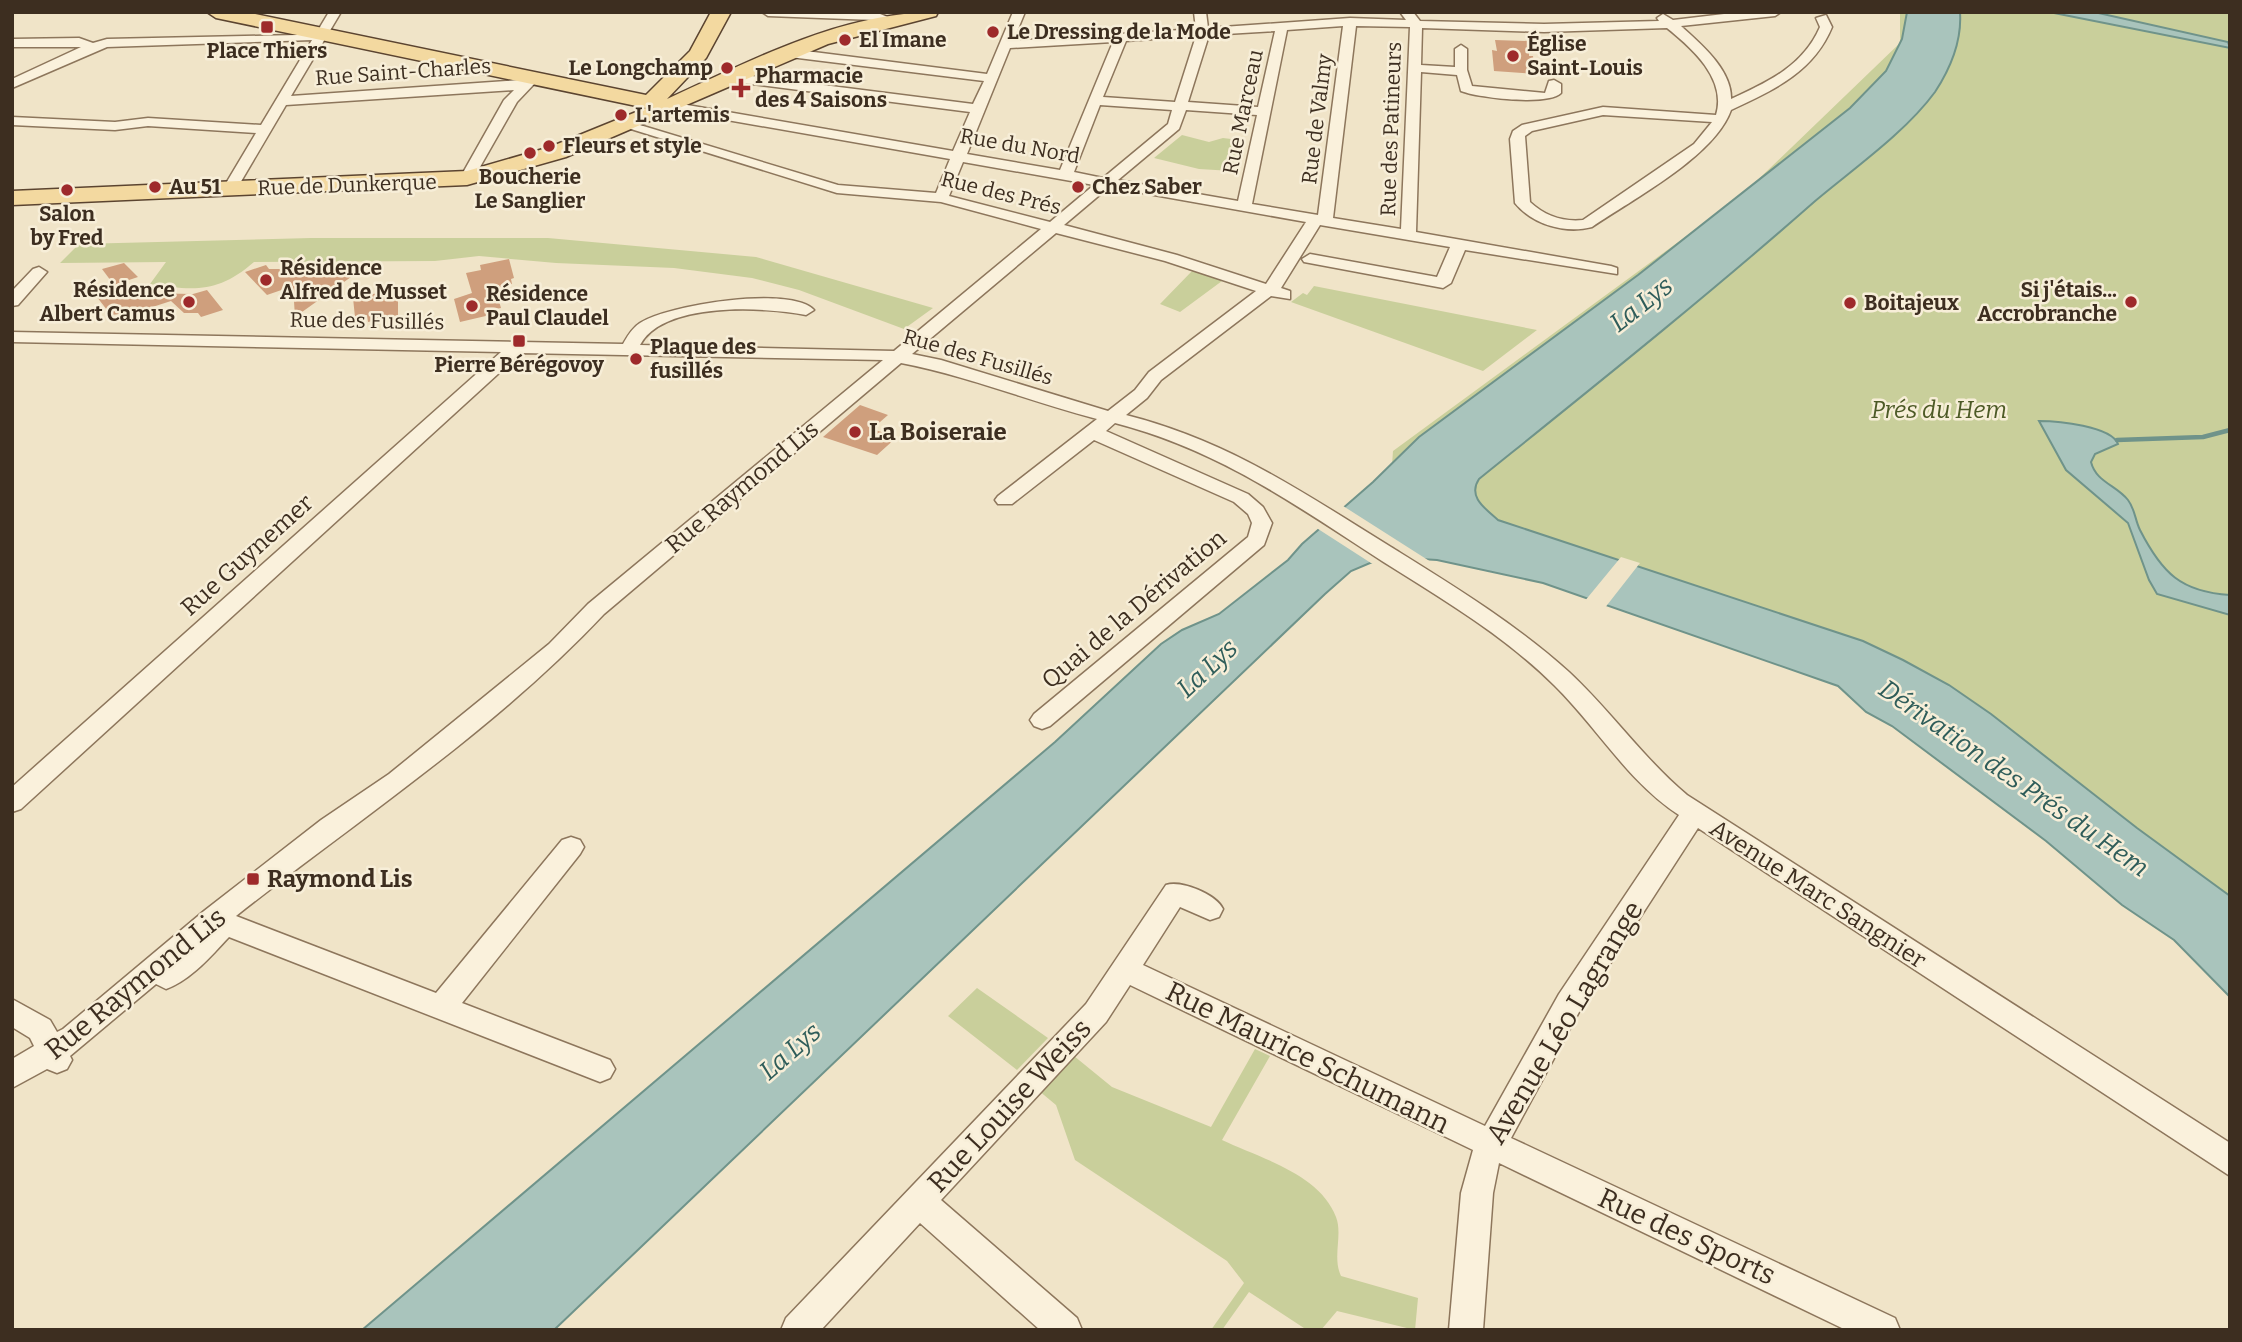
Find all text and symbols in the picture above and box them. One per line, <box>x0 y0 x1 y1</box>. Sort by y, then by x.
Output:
marker: Place Thiers <box>259 19 275 35</box>
place label: Le Dressing de la Mode <box>1007 19 1231 45</box>
marker: Le Dressing de la Mode <box>985 24 1001 40</box>
place label: El Imane <box>859 27 947 53</box>
place label: Église Saint-Louis <box>1527 30 1643 81</box>
marker: El Imane <box>837 32 853 48</box>
place label: Place Thiers <box>207 38 327 64</box>
street label: Rue des Patineurs <box>1375 41 1407 217</box>
street label: Rue Marceau <box>1217 47 1269 177</box>
marker: Église Saint-Louis <box>1505 48 1521 64</box>
street label: Rue de Valmy <box>1296 51 1338 186</box>
street label: Rue Saint-Charles <box>314 53 492 91</box>
place label: Le Longchamp <box>569 55 713 81</box>
marker: Le Longchamp <box>719 60 735 76</box>
place label: Pharmacie des 4 Saisons <box>755 63 887 113</box>
marker: Pharmacie des 4 Saisons <box>733 80 749 96</box>
place label: L'artemis <box>635 102 730 128</box>
marker: L'artemis <box>613 107 629 123</box>
street label: Rue du Nord <box>958 123 1082 169</box>
place label: Fleurs et style <box>563 133 702 159</box>
marker: Fleurs et style <box>541 138 557 154</box>
marker: Boucherie Le Sanglier <box>522 145 538 161</box>
place label: Boucherie Le Sanglier <box>475 164 586 214</box>
street label: Rue des Prés <box>938 166 1064 220</box>
street label: Rue de Dunkerque <box>257 169 437 201</box>
place label: Au 51 <box>169 174 221 200</box>
place label: Chez Saber <box>1092 174 1202 200</box>
marker: Au 51 <box>147 179 163 195</box>
marker: Chez Saber <box>1070 179 1086 195</box>
marker: Salon by Fred <box>59 182 75 198</box>
place label: Salon by Fred <box>31 201 104 251</box>
place label: Résidence Alfred de Musset <box>280 255 448 305</box>
water label: La Lys <box>1604 270 1679 339</box>
marker: Résidence Alfred de Musset <box>258 272 274 288</box>
place label: Résidence Albert Camus <box>39 277 175 327</box>
place label: Si j'étais... Accrobranche <box>1977 277 2117 327</box>
place label: Résidence Paul Claudel <box>486 281 609 331</box>
place label: Boitajeux <box>1864 290 1959 316</box>
marker: Résidence Albert Camus <box>181 294 197 310</box>
marker: Si j'étais... Accrobranche <box>2123 294 2139 310</box>
marker: Boitajeux <box>1842 295 1858 311</box>
marker: Résidence Paul Claudel <box>464 298 480 314</box>
street label: Rue des Fusillés <box>289 307 445 335</box>
street label: Rue des Fusillés <box>900 323 1056 391</box>
marker: Pierre Bérégovoy <box>511 333 527 349</box>
place label: Plaque des fusillés <box>650 334 756 384</box>
marker: Plaque des fusillés <box>628 351 644 367</box>
place label: Pierre Bérégovoy <box>434 352 604 378</box>
park label: Prés du Hem <box>1871 396 2007 424</box>
street label: Rue Raymond Lis <box>660 415 824 559</box>
place label: La Boiseraie <box>869 418 1007 446</box>
marker: La Boiseraie <box>847 424 863 440</box>
street label: Rue Guynemer <box>175 488 319 621</box>
street label: Quai de la Dérivation <box>1036 524 1232 694</box>
water label: La Lys <box>1171 633 1244 704</box>
water label: Dérivation des Prés du Hem <box>1873 673 2154 883</box>
street label: Avenue Marc Sangnier <box>1705 814 1932 975</box>
place label: Raymond Lis <box>267 865 413 893</box>
marker: Raymond Lis <box>245 871 261 887</box>
street label: Avenue Léo Lagrange <box>1479 895 1650 1149</box>
street label: Rue Raymond Lis <box>38 900 232 1066</box>
street label: Rue Maurice Schumann <box>1161 974 1455 1141</box>
street label: Rue Louise Weiss <box>921 1012 1098 1199</box>
water label: La Lys <box>753 1016 827 1087</box>
street label: Rue des Sports <box>1593 1181 1781 1292</box>

